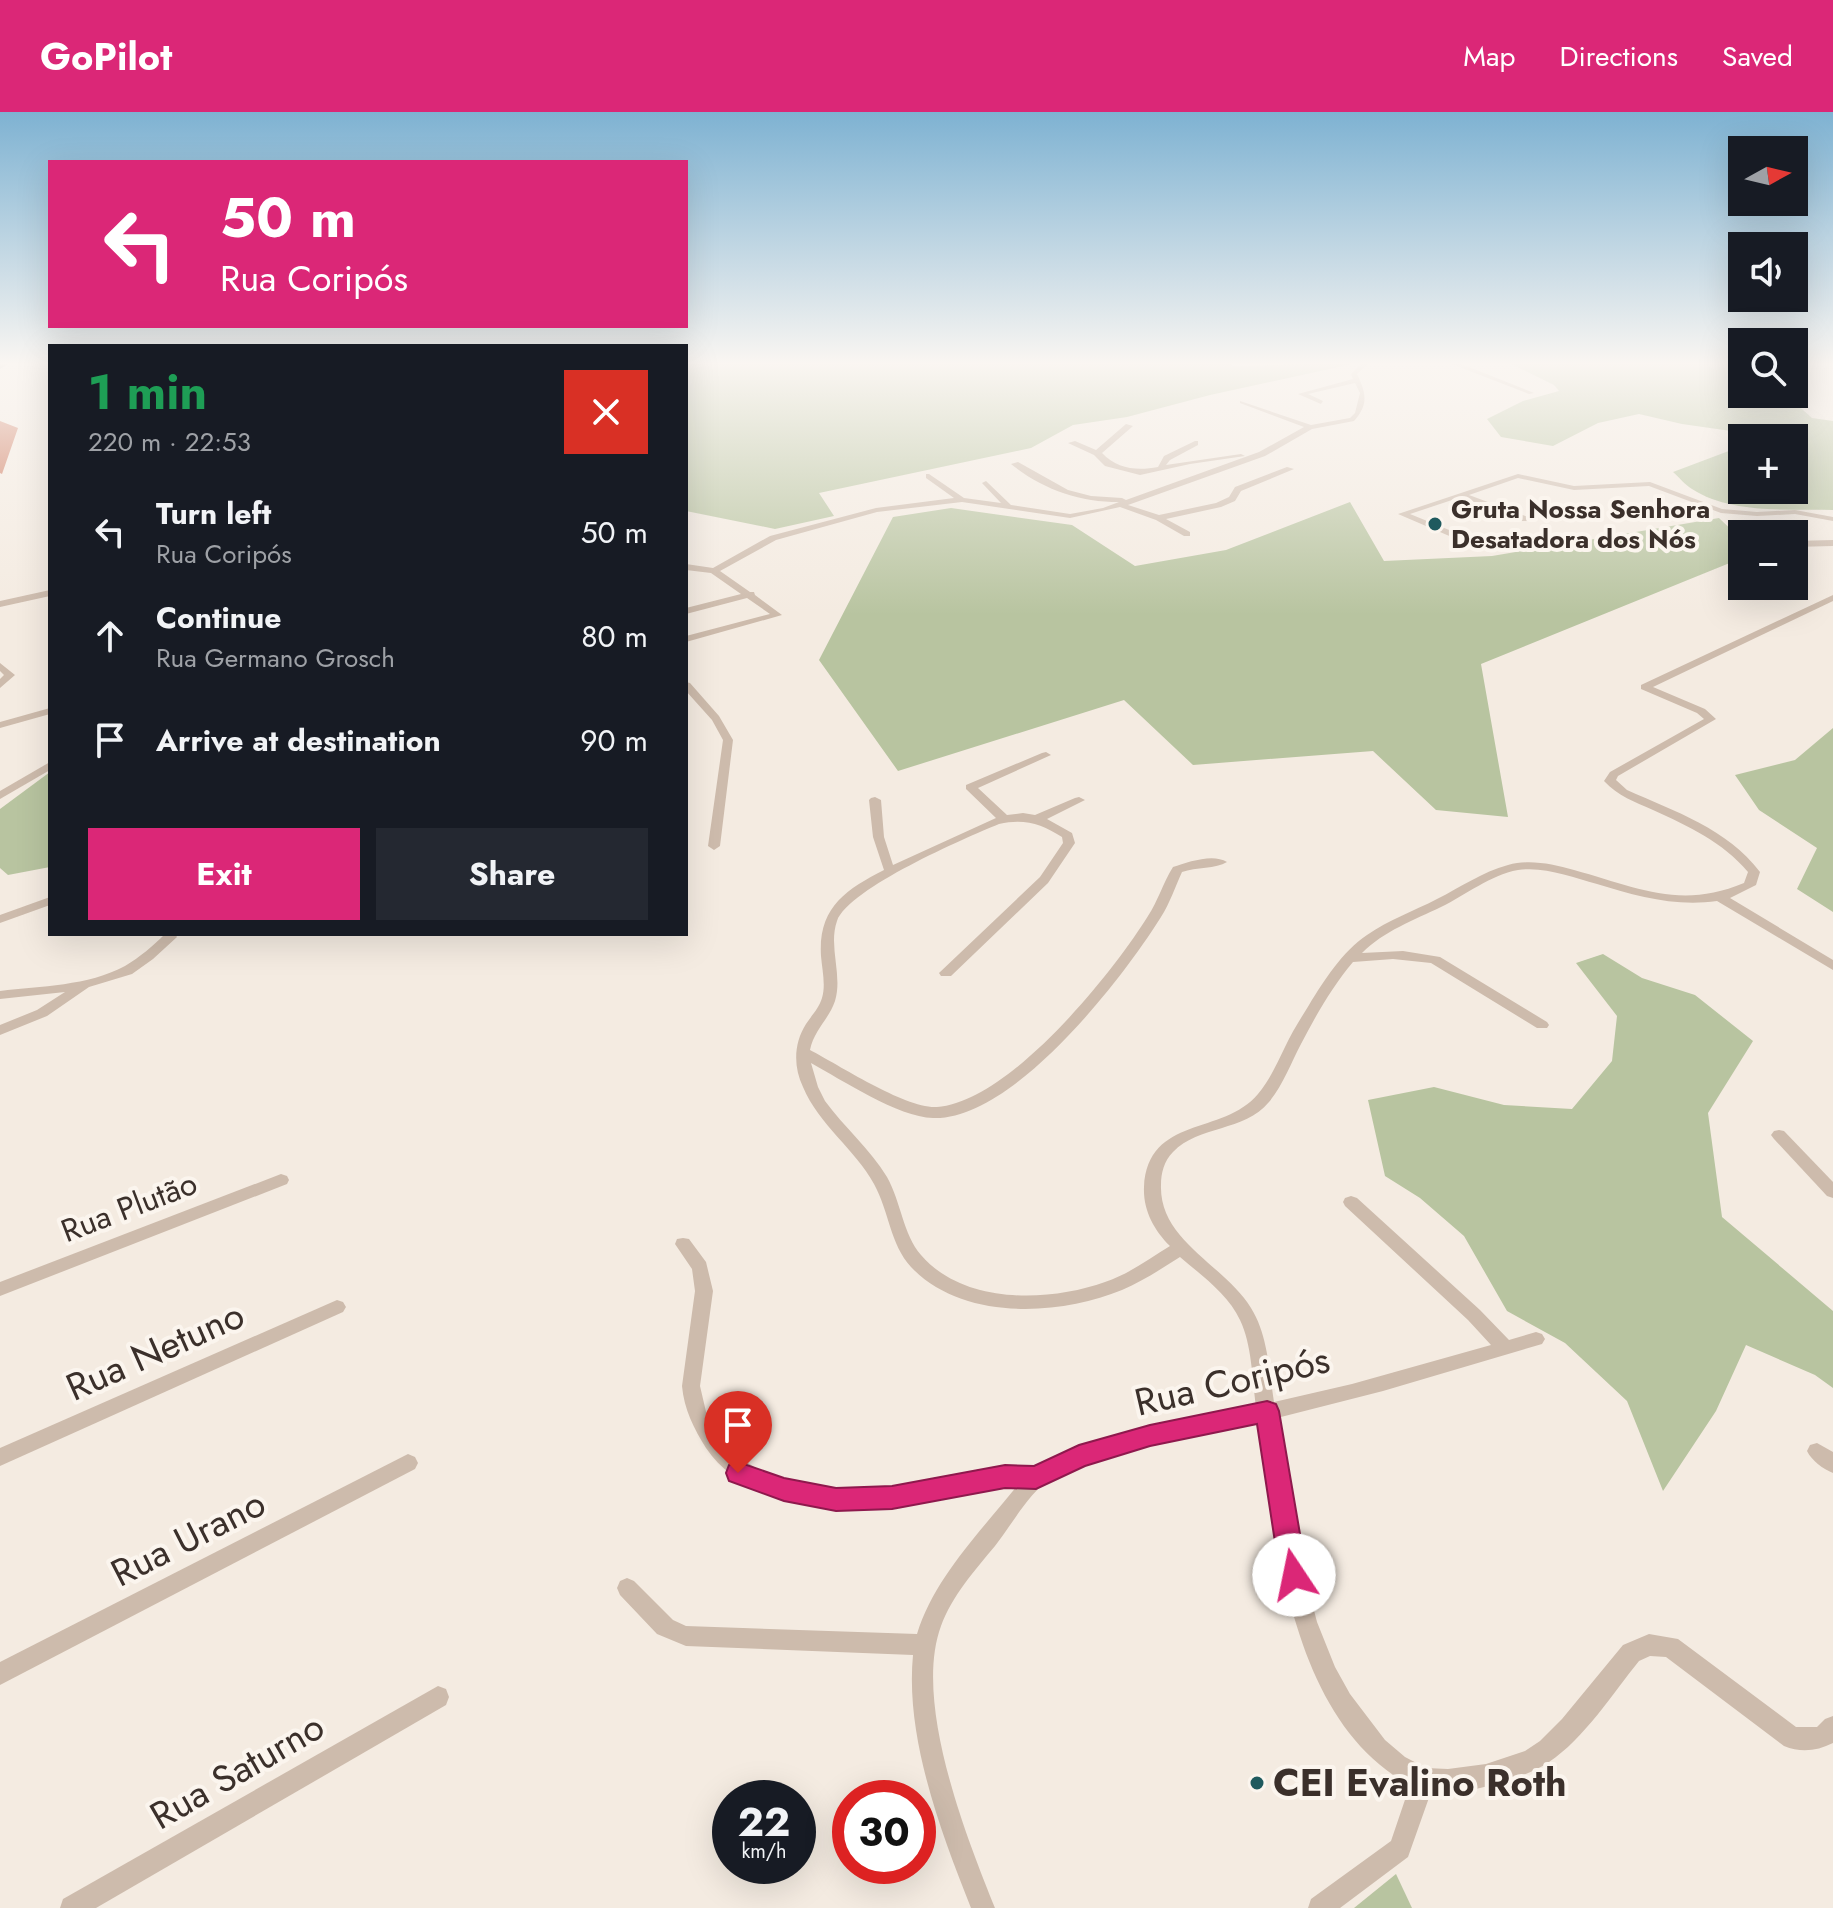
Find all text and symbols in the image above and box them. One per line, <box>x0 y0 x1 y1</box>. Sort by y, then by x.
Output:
text: GoPilot <box>40 29 172 84</box>
text: Map <box>1463 36 1515 77</box>
text: Directions <box>1559 36 1678 77</box>
text: Saved <box>1722 36 1793 77</box>
north arrow <box>1728 136 1808 216</box>
map controls <box>1728 136 1808 600</box>
text: 50 m <box>220 177 356 258</box>
icon: left <box>88 192 192 296</box>
button: sound <box>1728 232 1808 312</box>
text: Rua Coripós <box>220 252 408 304</box>
button: search <box>1728 328 1808 408</box>
text: 1 min <box>88 358 207 427</box>
button: close <box>564 370 648 454</box>
text: 220 m · 22:53 <box>88 423 251 461</box>
button: + <box>1728 424 1808 504</box>
place label: Gruta Nossa Senhora Desatadora dos Nós <box>1451 490 1710 558</box>
text: Turn left <box>156 492 271 535</box>
icon: left <box>88 510 132 554</box>
text: 50 m <box>581 511 648 554</box>
marker: Gruta Nossa Senhora Desatadora dos Nós <box>1426 515 1444 533</box>
button: − <box>1728 520 1808 600</box>
text: Rua Coripós <box>156 535 292 573</box>
text: Continue <box>156 596 282 639</box>
icon: ahead <box>88 614 132 658</box>
text: 80 m <box>581 615 648 658</box>
text: Rua Germano Grosch <box>156 639 395 677</box>
icon: arrive <box>88 718 132 762</box>
text: Arrive at destination <box>156 719 441 762</box>
text: 90 m <box>580 719 648 762</box>
button: Exit <box>88 828 360 920</box>
button: Share <box>376 828 648 920</box>
street label: Rua Plutão <box>54 1160 204 1254</box>
street label: Rua Netuno <box>57 1287 253 1414</box>
street label: Rua Coripós <box>1129 1331 1335 1430</box>
pin <box>704 1391 772 1473</box>
icon: arrive <box>716 1403 760 1447</box>
street label: Rua Urano <box>101 1475 275 1600</box>
position arrow <box>1252 1533 1336 1617</box>
street label: Rua Saturno <box>140 1699 334 1843</box>
place label: CEI Evalino Roth <box>1273 1755 1567 1810</box>
marker: CEI Evalino Roth <box>1248 1774 1266 1792</box>
speed limit sign: 30 <box>832 1780 936 1884</box>
text: 22 <box>738 1793 790 1851</box>
text: km/h <box>741 1837 787 1866</box>

